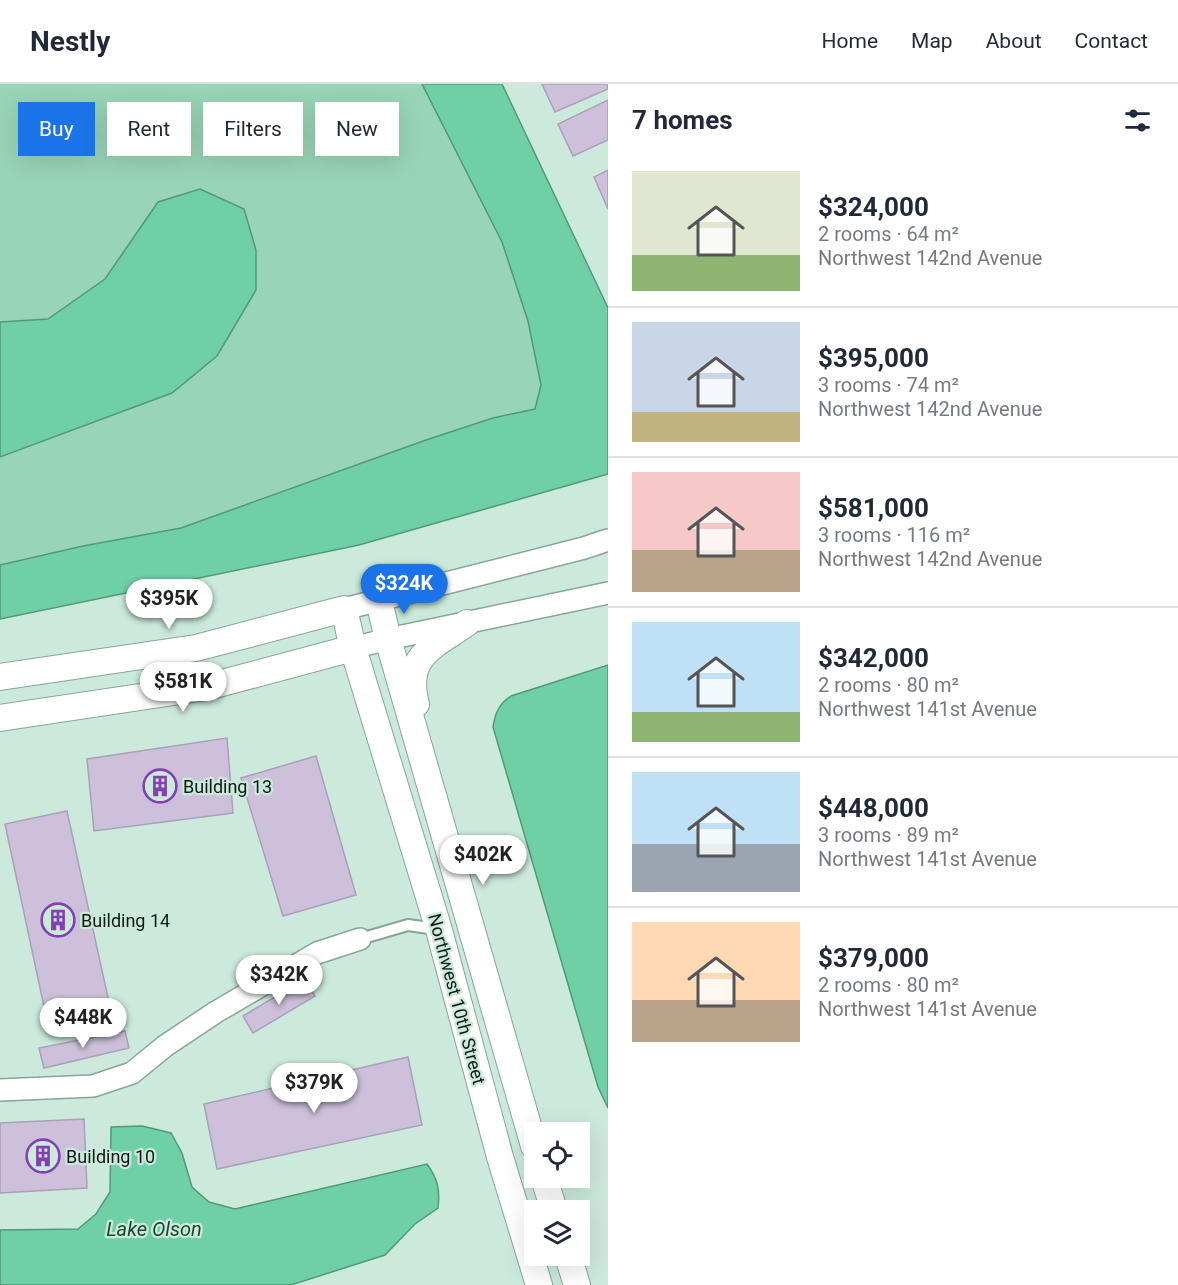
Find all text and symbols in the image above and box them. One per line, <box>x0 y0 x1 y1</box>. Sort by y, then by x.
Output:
text: Nestly <box>30 25 110 58</box>
text: Home <box>822 29 878 53</box>
text: Map <box>911 29 953 53</box>
text: About <box>986 29 1042 53</box>
text: Contact <box>1075 29 1148 53</box>
chip: Buy <box>18 102 95 156</box>
chip: Rent <box>107 102 191 156</box>
chip: Filters <box>203 102 303 156</box>
chip: New <box>315 102 399 156</box>
icon: filters <box>1121 104 1154 137</box>
text: 7 homes <box>632 105 733 135</box>
text: $324,000 <box>818 192 929 222</box>
icon: home <box>680 195 752 267</box>
text: 2 rooms · 64 m² <box>818 222 959 246</box>
text: Northwest 142nd Avenue <box>818 246 1042 270</box>
text: $395,000 <box>818 343 929 373</box>
icon: home <box>680 346 752 418</box>
text: 3 rooms · 74 m² <box>818 373 959 397</box>
text: Northwest 142nd Avenue <box>818 397 1042 421</box>
text: $581,000 <box>818 493 929 523</box>
icon: home <box>680 496 752 568</box>
text: 3 rooms · 116 m² <box>818 523 970 547</box>
text: Northwest 142nd Avenue <box>818 547 1042 571</box>
pin: $324K <box>362 564 446 615</box>
text: $324K <box>375 571 433 595</box>
pin: $395K <box>127 579 211 630</box>
text: $395K <box>140 586 198 610</box>
text: $342,000 <box>818 643 929 673</box>
icon: home <box>680 646 752 718</box>
pin: $581K <box>141 662 225 713</box>
text: $581K <box>154 669 212 693</box>
text: 2 rooms · 80 m² <box>818 673 959 697</box>
text: Northwest 141st Avenue <box>818 697 1037 721</box>
building icon: Building 13 <box>142 768 178 804</box>
place label: Building 13 <box>183 776 272 797</box>
text: $448,000 <box>818 793 929 823</box>
icon: home <box>680 796 752 868</box>
text: 3 rooms · 89 m² <box>818 823 959 847</box>
pin: $402K <box>441 835 525 886</box>
text: $402K <box>454 842 512 866</box>
text: Northwest 141st Avenue <box>818 847 1037 871</box>
building icon: Building 14 <box>40 902 76 938</box>
place label: Building 14 <box>81 910 170 931</box>
street label: Northwest 10th Street <box>424 911 490 1087</box>
text: $379,000 <box>818 943 929 973</box>
icon: home <box>680 946 752 1018</box>
pin: $342K <box>237 955 321 1006</box>
text: $342K <box>250 962 308 986</box>
text: 2 rooms · 80 m² <box>818 973 959 997</box>
text: Northwest 141st Avenue <box>818 997 1037 1021</box>
pin: $448K <box>41 998 125 1049</box>
text: $448K <box>54 1005 112 1029</box>
pin: $379K <box>272 1063 356 1114</box>
text: $379K <box>285 1070 343 1094</box>
map controls <box>524 1122 590 1266</box>
button: locate <box>524 1122 590 1188</box>
building icon: Building 10 <box>25 1138 61 1174</box>
place label: Building 10 <box>66 1146 155 1167</box>
button: layers <box>524 1200 590 1266</box>
water label: Lake Olson <box>106 1217 202 1241</box>

